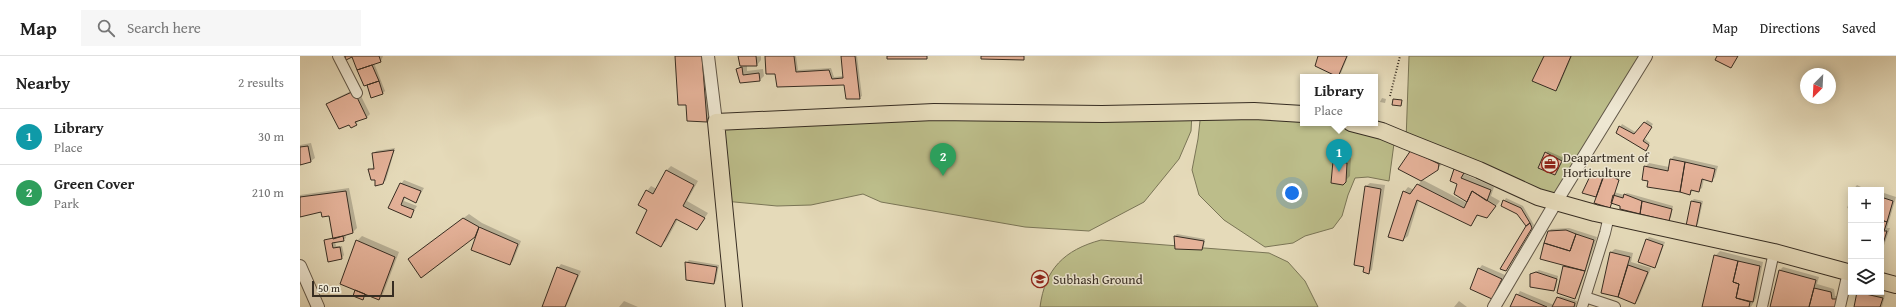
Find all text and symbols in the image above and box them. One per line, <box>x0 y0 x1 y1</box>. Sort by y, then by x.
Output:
search box <box>81 10 361 46</box>
text: Map <box>20 14 57 42</box>
icon: search <box>95 17 117 39</box>
text: Search here <box>127 17 201 38</box>
text: Map <box>1712 18 1738 38</box>
text: Directions <box>1760 18 1820 38</box>
text: Saved <box>1842 18 1876 38</box>
north arrow <box>1800 68 1836 104</box>
text: Nearby <box>16 70 70 95</box>
text: 2 results <box>238 73 284 92</box>
popup <box>1300 74 1378 126</box>
text: Library <box>1314 80 1364 101</box>
text: Place <box>1314 101 1343 120</box>
text: Library <box>54 117 104 138</box>
text: 1 <box>26 127 32 146</box>
text: 30 m <box>258 127 284 146</box>
text: Place <box>54 138 83 157</box>
pin: 1 <box>1326 139 1352 172</box>
pin: 2 <box>930 143 956 176</box>
place label: Deapartment of Horticulture <box>1563 148 1650 182</box>
office icon: Deapartment of Horticulture <box>1540 154 1560 174</box>
text: Green Cover <box>54 173 134 194</box>
text: 2 <box>26 183 32 202</box>
text: 210 m <box>252 183 284 202</box>
your location <box>1282 183 1302 203</box>
map controls <box>1848 187 1884 295</box>
button: + <box>1848 187 1884 223</box>
text: Park <box>54 194 79 213</box>
button: − <box>1848 223 1884 259</box>
button: layers <box>1848 259 1884 295</box>
school or university icon: Subhash Ground <box>1030 269 1050 289</box>
place label: Subhash Ground <box>1053 270 1143 289</box>
scale bar <box>312 279 394 298</box>
text: 50 m <box>318 280 340 296</box>

